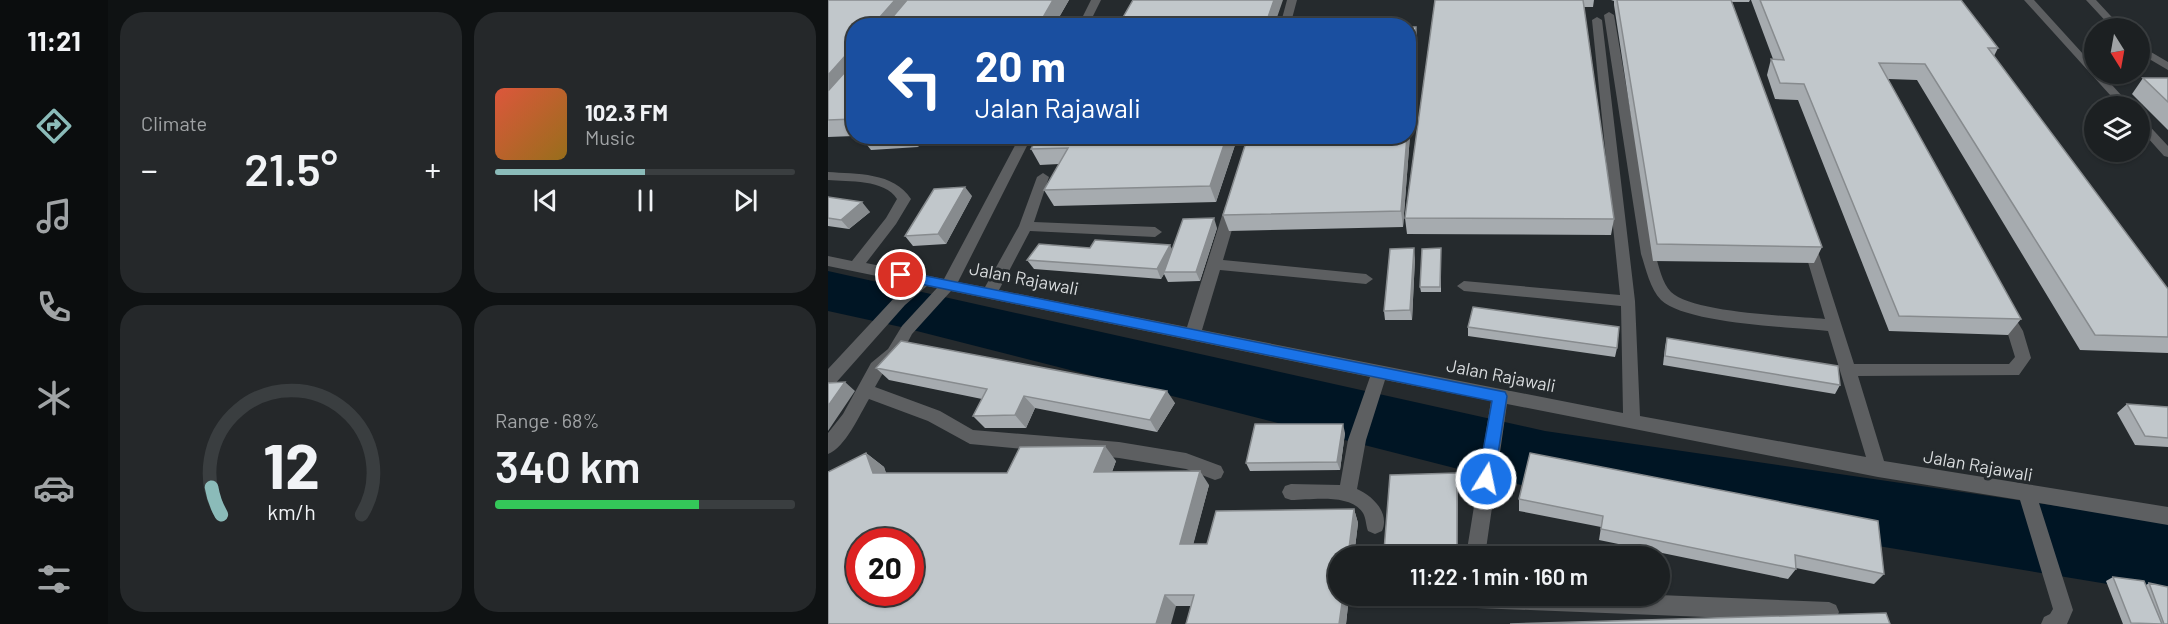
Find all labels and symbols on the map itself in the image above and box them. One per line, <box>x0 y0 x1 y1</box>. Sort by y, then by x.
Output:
north arrow <box>2084 18 2150 84</box>
pin <box>875 249 926 300</box>
street label: Jalan Rajawali <box>968 257 1081 299</box>
street label: Jalan Rajawali <box>1445 354 1558 396</box>
street label: Jalan Rajawali <box>1922 445 2035 485</box>
position arrow <box>1454 447 1518 511</box>
speed limit sign: 20 <box>846 528 924 606</box>

